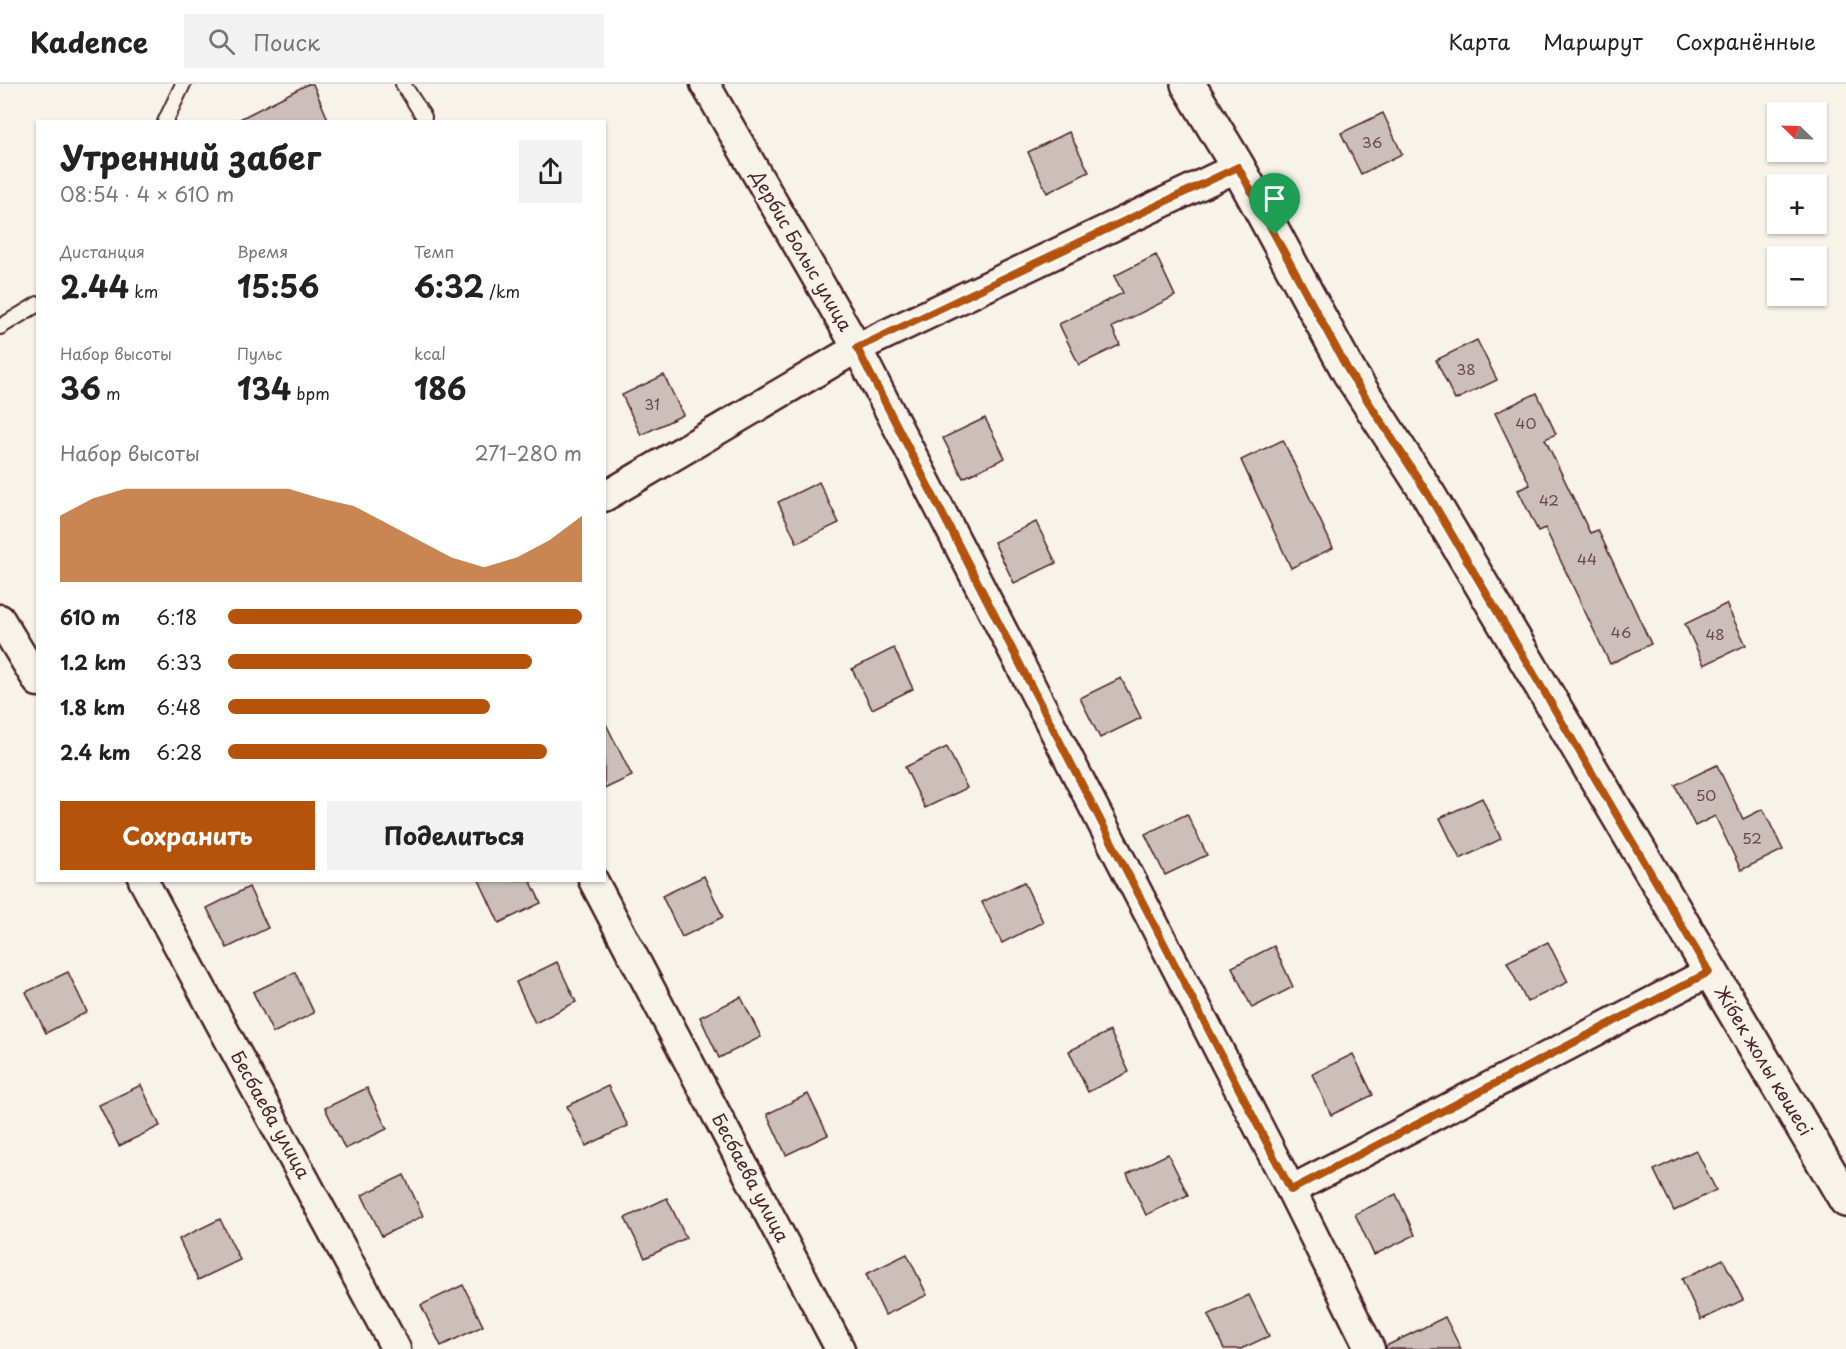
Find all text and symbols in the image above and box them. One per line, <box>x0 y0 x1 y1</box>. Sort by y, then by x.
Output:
search box <box>184 14 604 68</box>
text: Kadence <box>30 20 148 63</box>
icon: search <box>205 25 238 58</box>
text: Поиск <box>253 25 320 58</box>
text: Карта <box>1449 25 1510 57</box>
text: Маршрут <box>1543 25 1643 57</box>
text: Сохранённые <box>1676 25 1816 57</box>
north arrow <box>1767 102 1827 162</box>
map controls <box>1767 102 1827 306</box>
house number: 36 <box>1362 130 1382 153</box>
text: Утренний забег <box>60 131 321 181</box>
button: share <box>519 140 582 203</box>
street label: Дербис Болыс улица <box>745 164 860 337</box>
pin <box>1249 173 1300 235</box>
button: + <box>1767 174 1827 234</box>
text: 08:54 · 4 × 610 m <box>60 179 234 209</box>
icon: arrive <box>1258 182 1291 215</box>
text: Дистанция <box>60 239 145 263</box>
text: Время <box>237 239 288 263</box>
text: Темп <box>414 239 454 263</box>
button: − <box>1767 246 1827 306</box>
text: 2.44 <box>60 263 129 308</box>
text: 15:56 <box>237 263 319 308</box>
text: 6:32 <box>414 263 484 308</box>
text: km <box>129 279 158 303</box>
text: /km <box>484 279 520 303</box>
text: Набор высоты <box>60 341 172 365</box>
text: Пульс <box>237 341 282 365</box>
text: kcal <box>414 341 446 365</box>
house number: 38 <box>1456 357 1476 380</box>
text: 36 <box>60 365 101 410</box>
text: 134 <box>237 365 291 410</box>
text: 186 <box>414 365 467 410</box>
text: m <box>101 381 121 405</box>
text: bpm <box>291 381 330 405</box>
house number: 31 <box>644 392 660 415</box>
house number: 40 <box>1516 411 1536 434</box>
text: Набор высоты <box>60 438 200 468</box>
text: 271–280 m <box>474 438 582 468</box>
house number: 42 <box>1539 488 1559 511</box>
house number: 44 <box>1577 547 1597 570</box>
text: 610 m <box>60 602 120 632</box>
text: 6:18 <box>156 602 197 632</box>
house number: 46 <box>1611 620 1631 643</box>
house number: 48 <box>1705 622 1725 645</box>
text: 1.2 km <box>60 647 126 677</box>
text: 6:33 <box>156 647 202 677</box>
text: 1.8 km <box>60 692 125 722</box>
text: 6:48 <box>156 692 201 722</box>
text: 2.4 km <box>60 737 130 767</box>
text: 6:28 <box>156 737 202 767</box>
house number: 50 <box>1696 783 1716 806</box>
button: Сохранить <box>60 801 315 870</box>
button: Поделиться <box>327 801 582 870</box>
house number: 52 <box>1742 826 1762 849</box>
street label: Жібек жолы көшесі <box>1709 980 1820 1141</box>
street label: Бесбаева улица <box>225 1045 318 1184</box>
street label: Бесбаева улица <box>706 1108 797 1247</box>

